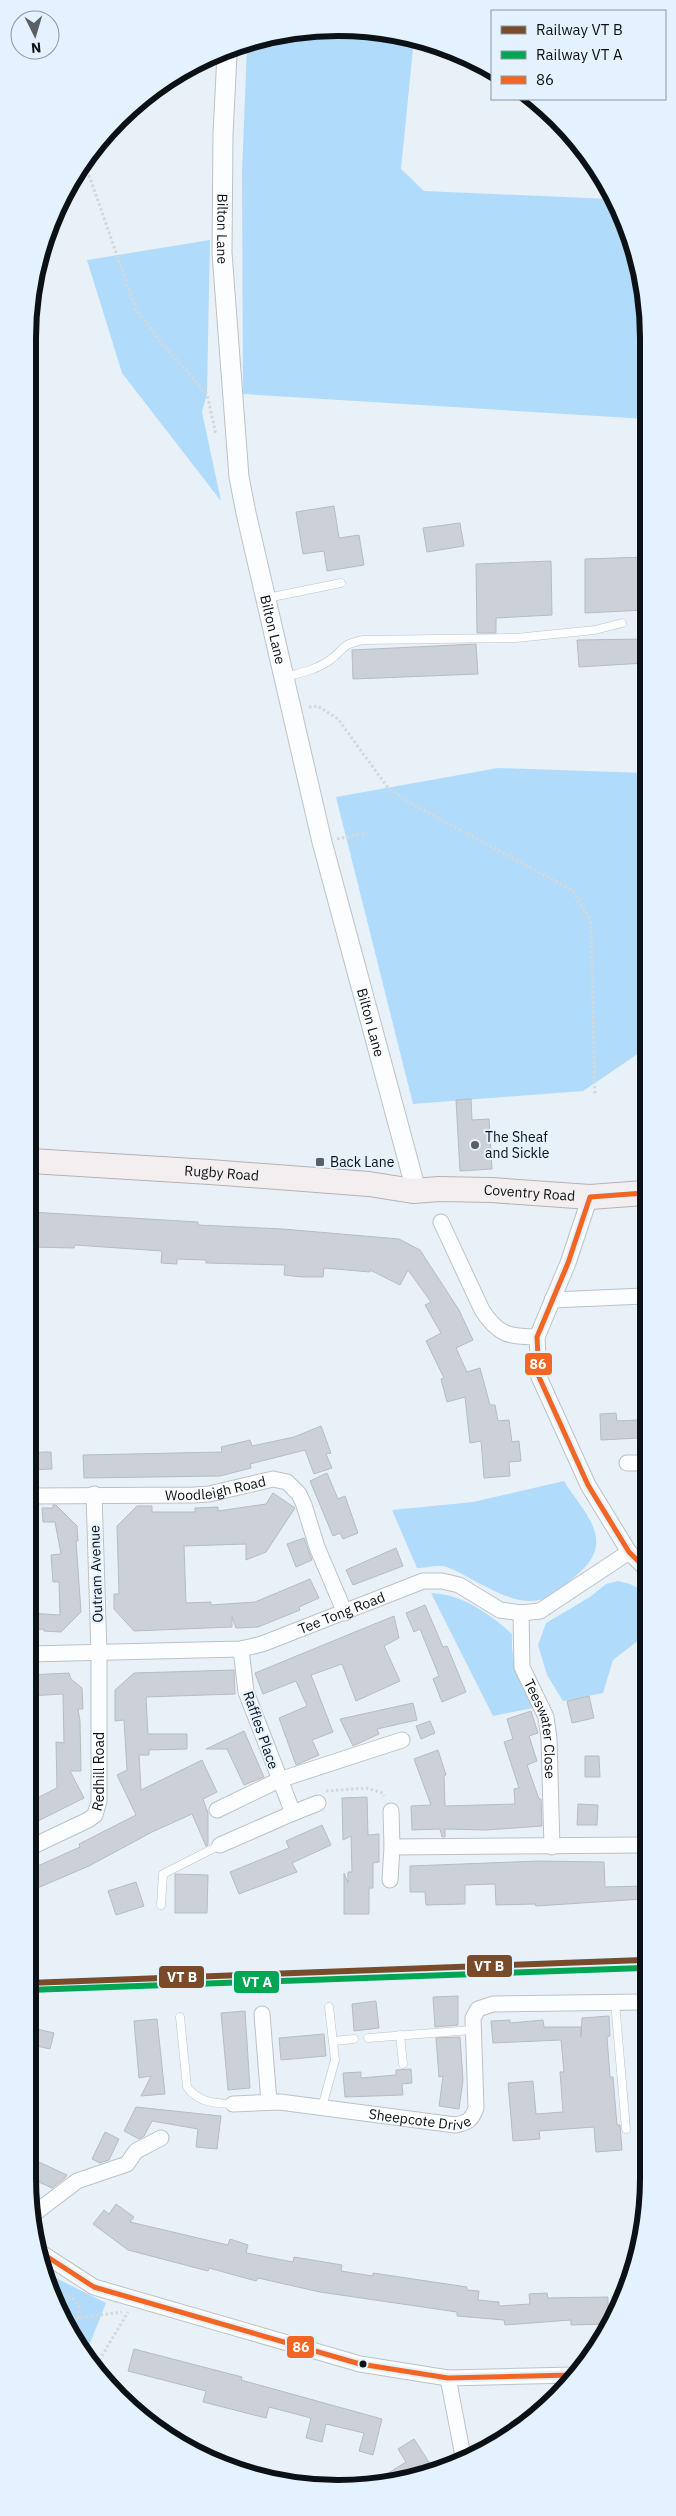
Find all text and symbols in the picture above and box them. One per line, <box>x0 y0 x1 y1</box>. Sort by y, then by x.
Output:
north arrow <box>10 10 60 60</box>
legend <box>491 10 666 100</box>
text: Railway VT B <box>536 20 623 39</box>
text: N <box>30 39 42 57</box>
text: Railway VT A <box>536 45 623 64</box>
text: 86 <box>536 70 554 89</box>
street label: Bilton Lane <box>213 194 232 265</box>
street label: Bilton Lane <box>256 593 290 666</box>
street label: Bilton Lane <box>353 986 389 1059</box>
place label: The Sheaf and Sickle <box>485 1128 550 1162</box>
marker: The Sheaf and Sickle <box>469 1139 481 1151</box>
place label: Back Lane <box>330 1153 395 1171</box>
marker: Back Lane <box>314 1156 326 1168</box>
street label: Rugby Road <box>184 1161 260 1185</box>
street label: Coventry Road <box>484 1181 576 1205</box>
line badge: 86 <box>524 1352 553 1376</box>
text: 86 <box>530 1355 546 1373</box>
street label: Woodleigh Road <box>165 1472 267 1504</box>
street label: Outram Avenue <box>85 1525 107 1623</box>
street label: Tee Tong Road <box>296 1588 387 1638</box>
street label: Teeswater Close <box>520 1676 559 1779</box>
street label: Raffles Place <box>239 1689 283 1772</box>
street label: Redhill Road <box>88 1732 108 1813</box>
line badge: VT B <box>466 1954 513 1978</box>
text: VT B <box>474 1957 504 1975</box>
line badge: VT B <box>158 1965 205 1989</box>
text: VT B <box>167 1968 197 1986</box>
line badge: VT A <box>233 1970 280 1994</box>
text: VT A <box>242 1973 273 1991</box>
street label: Sheepcote Drive <box>368 2105 475 2134</box>
line badge: 86 <box>286 2335 315 2359</box>
text: 86 <box>293 2338 309 2356</box>
unlabelled marker <box>358 2359 368 2369</box>

